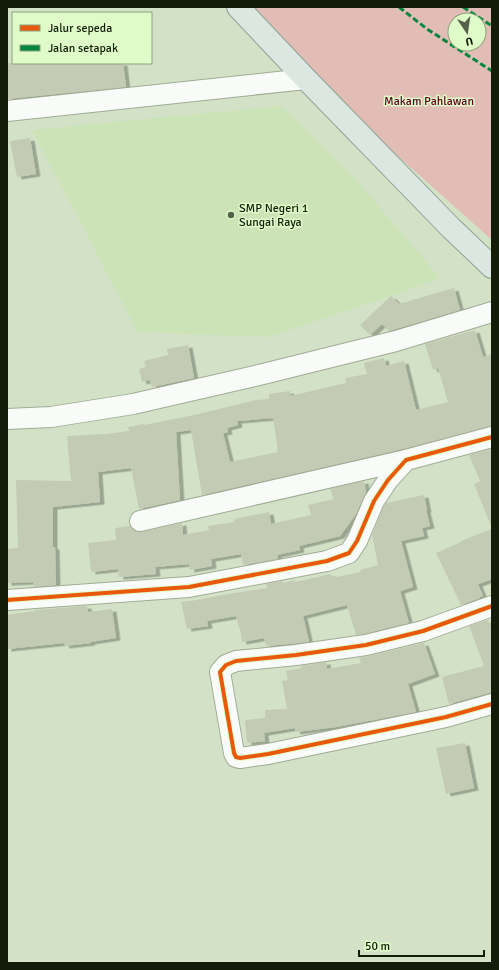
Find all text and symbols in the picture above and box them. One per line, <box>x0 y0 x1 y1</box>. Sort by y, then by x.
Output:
legend <box>12 12 152 64</box>
north arrow <box>447 12 487 52</box>
text: Jalur sepeda <box>48 21 112 36</box>
text: U <box>464 34 474 48</box>
text: Jalan setapak <box>48 41 118 56</box>
park label: Makam Pahlawan <box>384 94 474 109</box>
place label: SMP Negeri 1 Sungai Raya <box>239 201 308 230</box>
marker: SMP Negeri 1 Sungai Raya <box>226 210 236 220</box>
scale bar <box>359 932 484 958</box>
text: 50 m <box>365 939 390 954</box>

